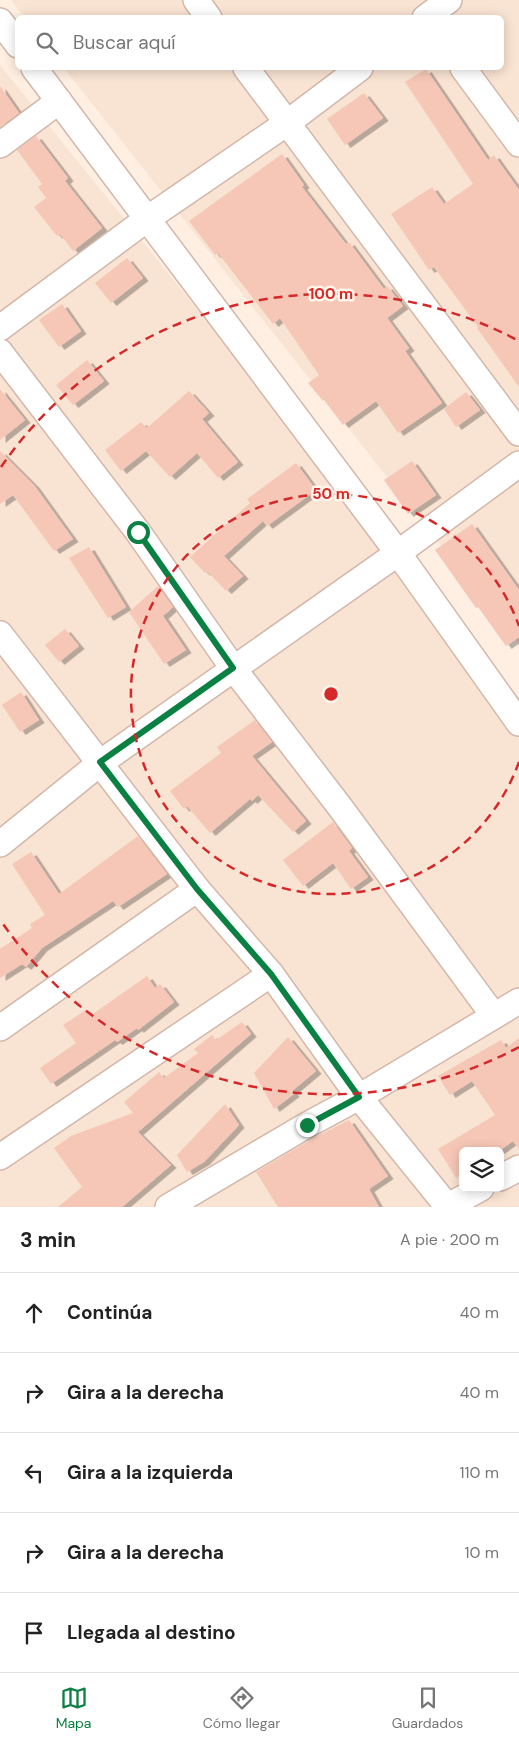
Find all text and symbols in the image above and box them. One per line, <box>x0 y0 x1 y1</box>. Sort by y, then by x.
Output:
search box <box>15 15 504 70</box>
icon: search <box>33 29 61 57</box>
text: Buscar aquí <box>73 30 176 55</box>
text: 100 m <box>309 284 353 304</box>
text: 50 m <box>312 484 350 504</box>
route start <box>127 521 150 544</box>
centre of rings <box>322 685 340 703</box>
route end <box>296 1114 319 1137</box>
map controls <box>459 1147 504 1192</box>
button: layers <box>459 1147 504 1192</box>
text: 3 min <box>20 1226 76 1254</box>
text: A pie · 200 m <box>400 1229 499 1250</box>
icon: ahead <box>20 1299 48 1327</box>
text: Continúa <box>67 1300 152 1325</box>
text: 40 m <box>460 1302 499 1323</box>
icon: right <box>20 1379 48 1407</box>
text: Gira a la derecha <box>67 1380 224 1405</box>
text: 40 m <box>460 1382 499 1403</box>
icon: left <box>20 1459 48 1487</box>
text: Gira a la izquierda <box>67 1460 233 1485</box>
text: 110 m <box>460 1462 499 1483</box>
icon: right <box>20 1539 48 1567</box>
text: Gira a la derecha <box>67 1540 224 1565</box>
text: 10 m <box>465 1542 499 1563</box>
icon: arrive <box>20 1619 48 1647</box>
text: Llegada al destino <box>67 1620 236 1645</box>
tab: Mapa <box>56 1684 91 1732</box>
tab: Cómo llegar <box>203 1684 280 1732</box>
tab: Guardados <box>392 1684 463 1732</box>

